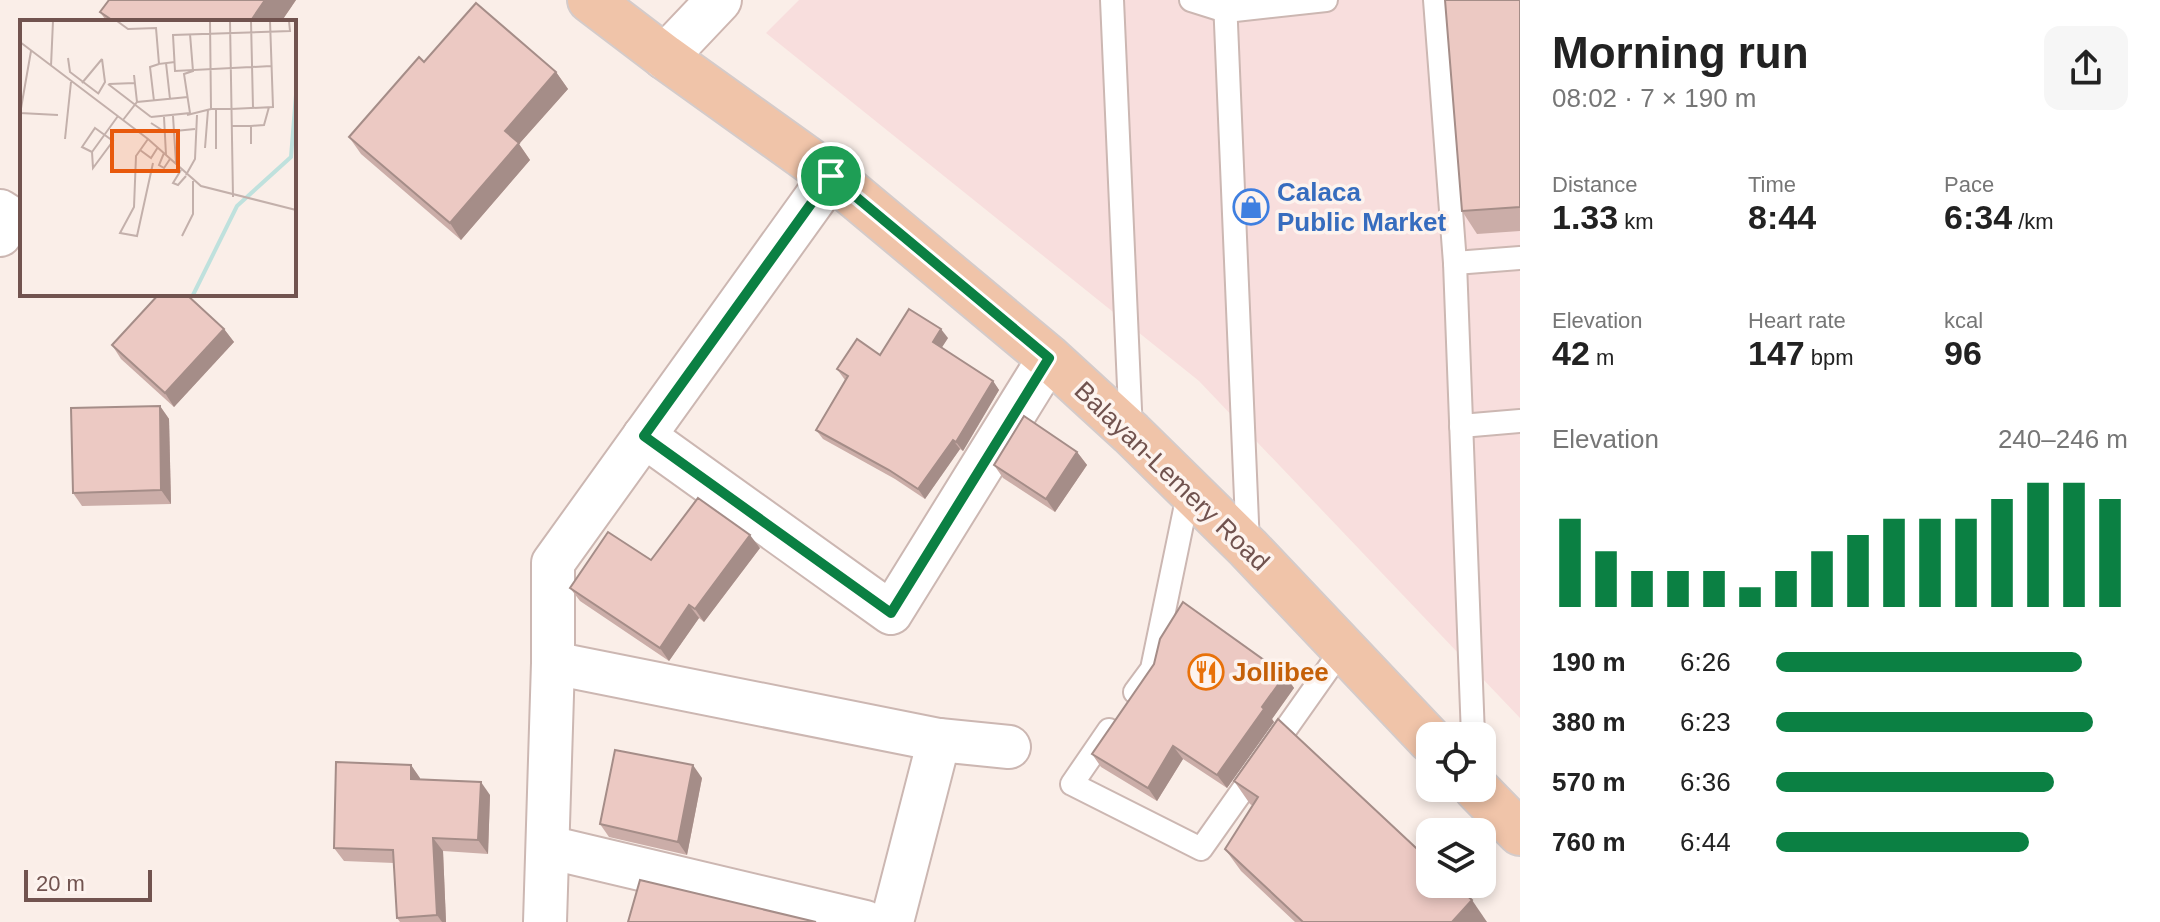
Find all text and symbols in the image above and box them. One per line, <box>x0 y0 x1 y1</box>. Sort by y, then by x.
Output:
inset map <box>20 20 296 296</box>
button: share <box>2044 26 2128 110</box>
text: Morning run <box>1552 28 1809 77</box>
text: 08:02 · 7 × 190 m <box>1552 83 1757 113</box>
pin <box>797 142 865 210</box>
icon: arrive <box>809 154 853 198</box>
text: Distance <box>1552 172 1638 197</box>
text: Time <box>1748 172 1796 197</box>
text: Pace <box>1944 172 1994 197</box>
place label: Calaca Public Market <box>1277 177 1446 237</box>
shop icon: Calaca Public Market <box>1232 188 1270 226</box>
text: 1.33 <box>1552 198 1618 236</box>
text: 8:44 <box>1748 198 1816 236</box>
text: 6:34 <box>1944 198 2012 236</box>
text: km <box>1618 209 1654 234</box>
text: /km <box>2012 209 2054 234</box>
text: Elevation <box>1552 308 1643 333</box>
text: Heart rate <box>1748 308 1846 333</box>
text: kcal <box>1944 308 1983 333</box>
text: 42 <box>1552 334 1590 372</box>
text: 147 <box>1748 334 1805 372</box>
text: 96 <box>1944 334 1982 372</box>
text: m <box>1590 345 1614 370</box>
text: bpm <box>1805 345 1854 370</box>
street label: Balayan-Lemery Road <box>1069 375 1275 577</box>
text: Elevation <box>1552 424 1659 454</box>
text: 240–246 m <box>1998 424 2128 454</box>
text: 190 m <box>1552 647 1626 677</box>
text: 6:26 <box>1680 647 1731 677</box>
restaurant icon: Jollibee <box>1187 653 1225 691</box>
place label: Jollibee <box>1232 657 1329 687</box>
text: 380 m <box>1552 707 1626 737</box>
text: 6:23 <box>1680 707 1731 737</box>
map controls <box>1416 722 1496 898</box>
button: locate <box>1416 722 1496 802</box>
text: 570 m <box>1552 767 1626 797</box>
text: 6:36 <box>1680 767 1731 797</box>
button: layers <box>1416 818 1496 898</box>
text: 760 m <box>1552 827 1626 857</box>
text: 6:44 <box>1680 827 1731 857</box>
scale bar <box>24 866 152 902</box>
text: 20 m <box>36 871 85 896</box>

